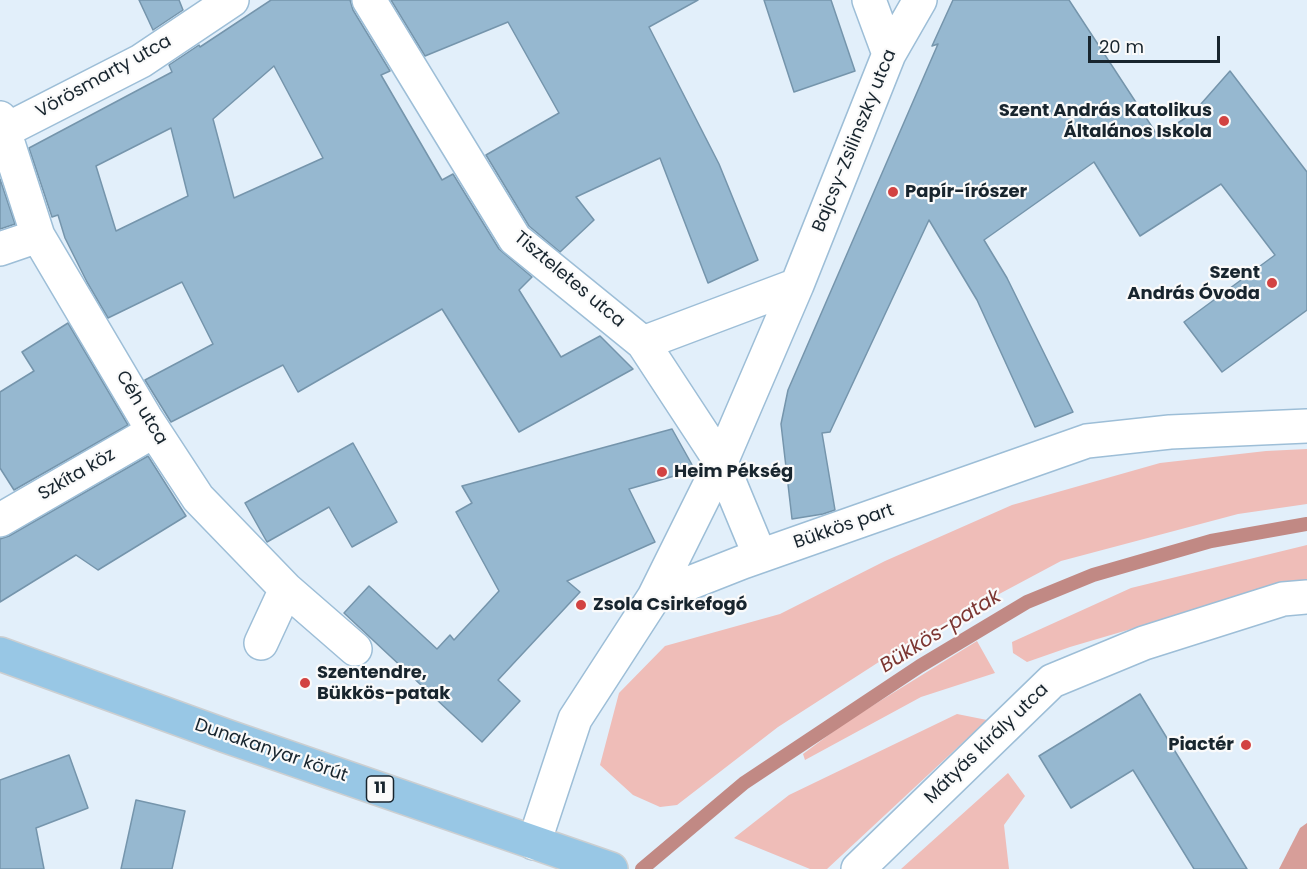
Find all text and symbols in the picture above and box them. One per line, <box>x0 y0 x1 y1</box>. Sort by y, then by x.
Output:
scale bar <box>1091 24 1223 62</box>
street label: Vörösmarty utca <box>33 31 175 123</box>
text: 20 m <box>1099 34 1144 59</box>
street label: Bajcsy-Zsilinszky utca <box>808 47 902 235</box>
place label: Szent András Katolikus Általános Iskola <box>999 100 1212 142</box>
marker: Szent András Katolikus Általános Iskola <box>1217 114 1231 128</box>
place label: Papír-írószer <box>905 181 1027 203</box>
marker: Papír-írószer <box>886 185 900 199</box>
street label: Tiszteletes utca <box>509 227 629 333</box>
place label: Szent András Óvoda <box>1127 262 1260 304</box>
marker: Szent András Óvoda <box>1265 276 1279 290</box>
street label: Céh utca <box>110 367 172 449</box>
street label: Szkíta köz <box>35 444 119 506</box>
place label: Heim Pékség <box>674 461 793 483</box>
marker: Heim Pékség <box>655 465 669 479</box>
street label: Bükkös part <box>791 500 897 554</box>
water label: Bükkös-patak <box>876 585 1006 679</box>
place label: Zsola Csirkefogó <box>593 594 747 616</box>
marker: Zsola Csirkefogó <box>574 598 588 612</box>
place label: Szentendre, Bükkös-patak <box>317 662 450 704</box>
marker: Szentendre, Bükkös-patak <box>298 676 312 690</box>
street label: Mátyás király utca <box>921 679 1053 809</box>
street label: Dunakanyar körút <box>192 715 350 787</box>
place label: Piactér <box>1168 734 1234 756</box>
marker: Piactér <box>1239 738 1253 752</box>
road number: 11 <box>366 776 394 802</box>

